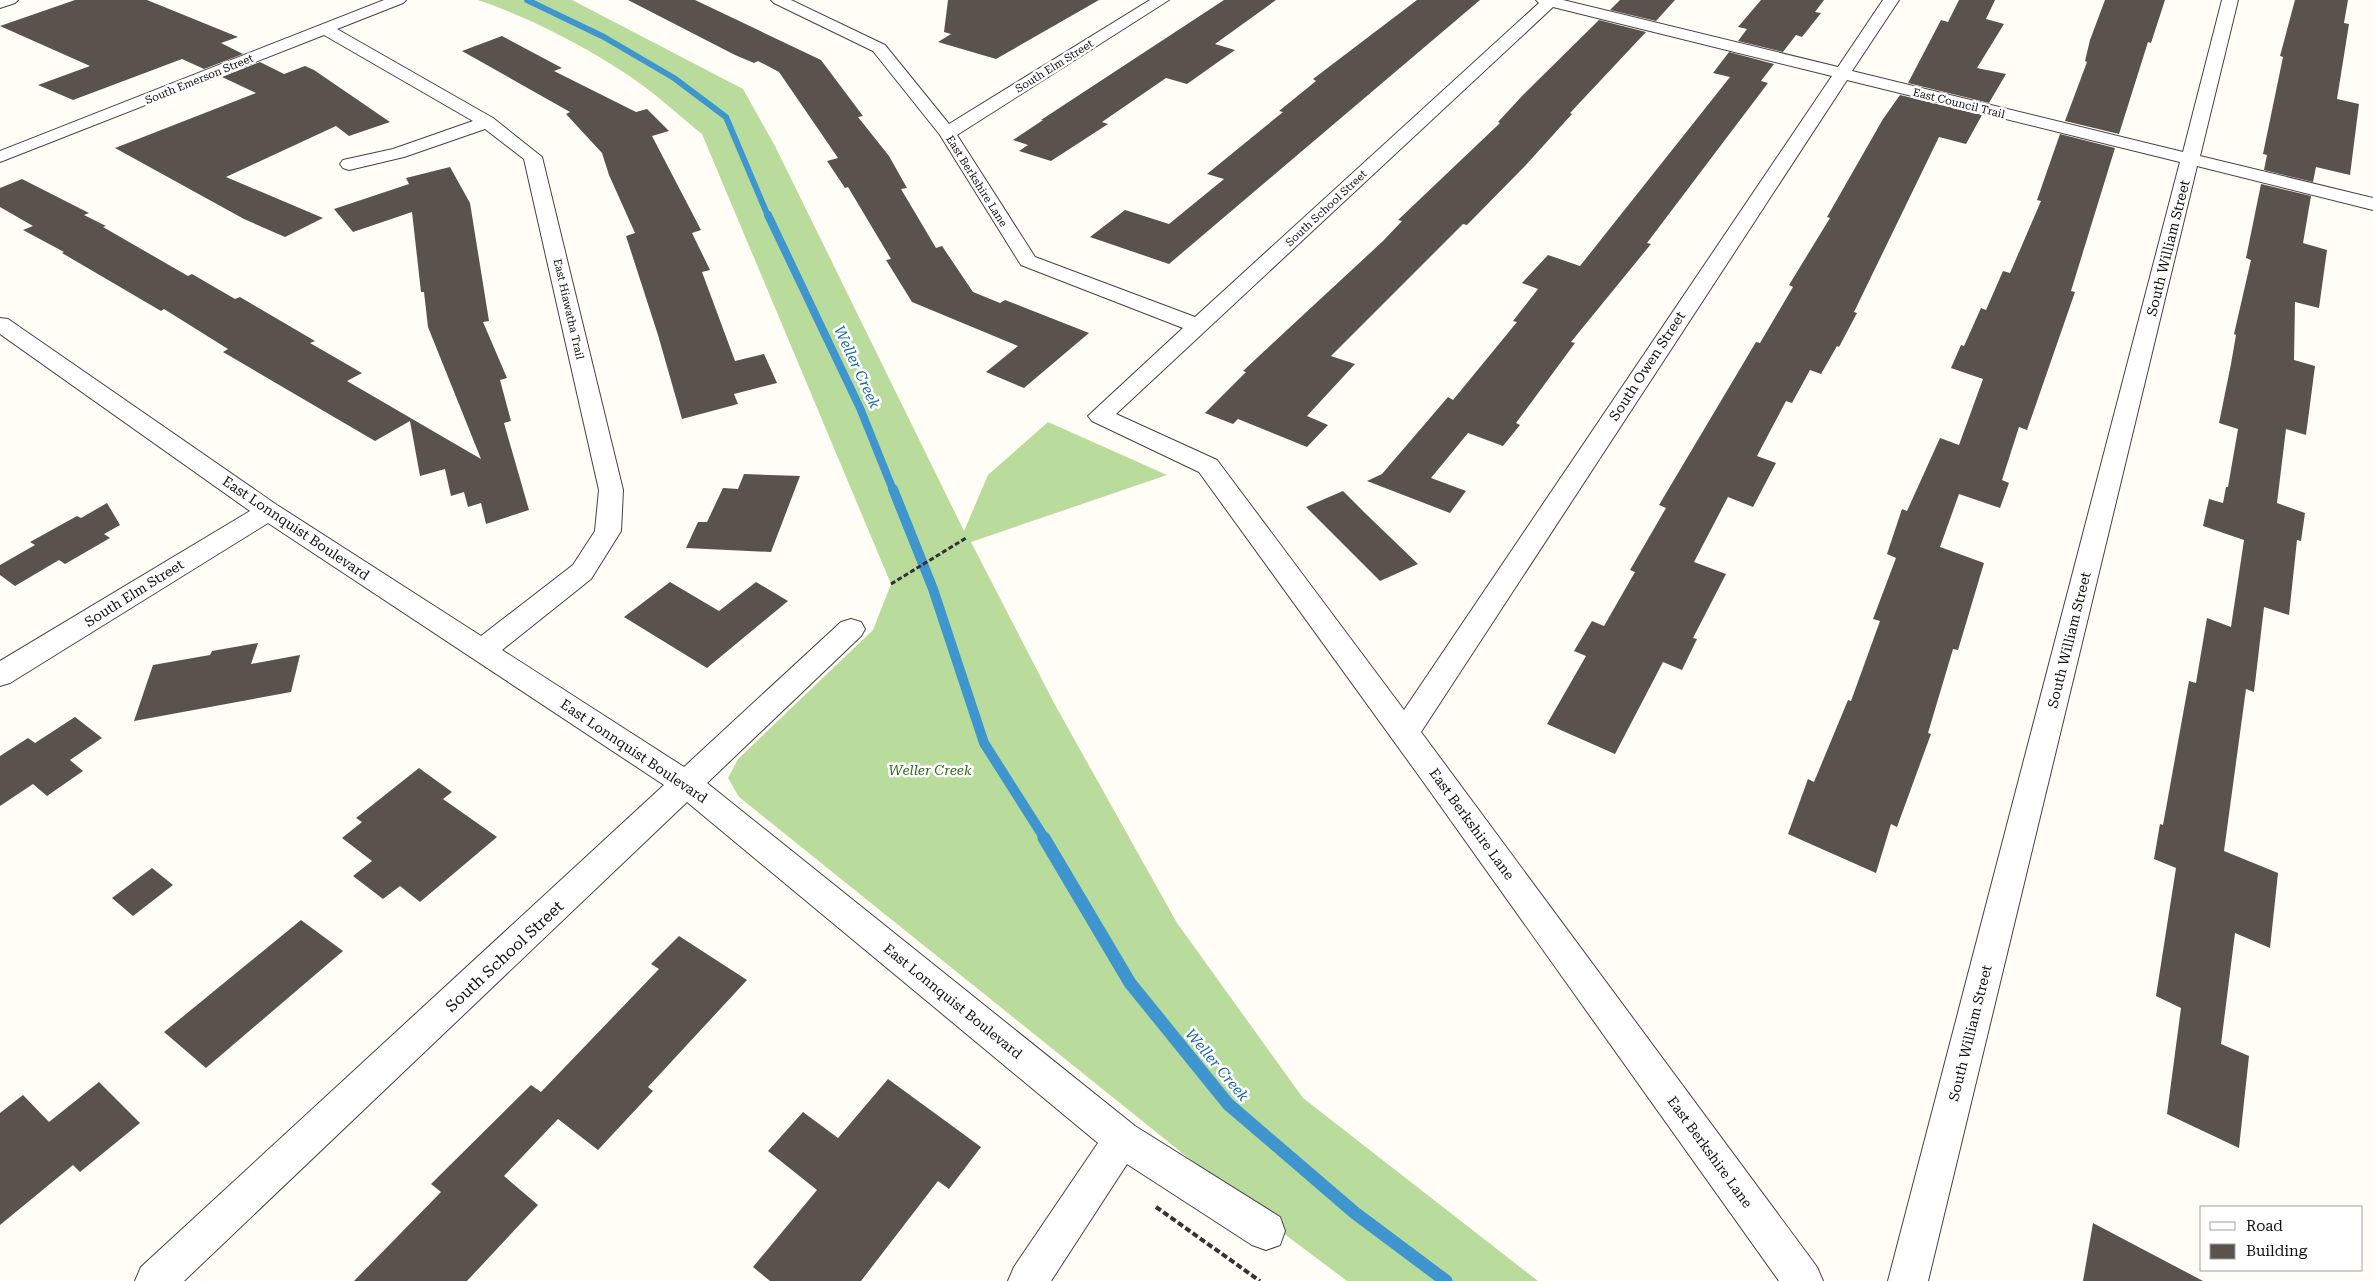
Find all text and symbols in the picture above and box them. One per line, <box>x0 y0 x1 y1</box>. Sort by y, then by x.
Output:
street label: South Elm Street <box>1013 37 1096 96</box>
street label: South Emerson Street <box>143 52 255 107</box>
street label: East Council Trail <box>1912 86 2007 121</box>
street label: East Berkshire Lane <box>943 133 1010 229</box>
street label: South School Street <box>1283 167 1370 249</box>
street label: South William Street <box>2143 178 2193 318</box>
street label: East Hiawatha Trail <box>551 258 587 361</box>
street label: South Owen Street <box>1606 308 1688 424</box>
water label: Weller Creek <box>830 323 884 412</box>
street label: East Lonnquist Boulevard <box>220 473 372 583</box>
street label: South Elm Street <box>81 556 187 630</box>
street label: South William Street <box>2044 570 2094 710</box>
street label: East Lonnquist Boulevard <box>558 696 710 806</box>
park label: Weller Creek <box>889 762 972 778</box>
street label: East Berkshire Lane <box>1426 765 1518 883</box>
street label: South School Street <box>441 897 567 1016</box>
street label: East Lonnquist Boulevard <box>880 940 1026 1062</box>
street label: South William Street <box>1945 963 1995 1103</box>
water label: Weller Creek <box>1182 1025 1253 1106</box>
street label: East Berkshire Lane <box>1664 1093 1756 1211</box>
legend <box>2200 1206 2363 1271</box>
text: Road <box>2246 1217 2283 1235</box>
text: Building <box>2246 1242 2308 1260</box>

